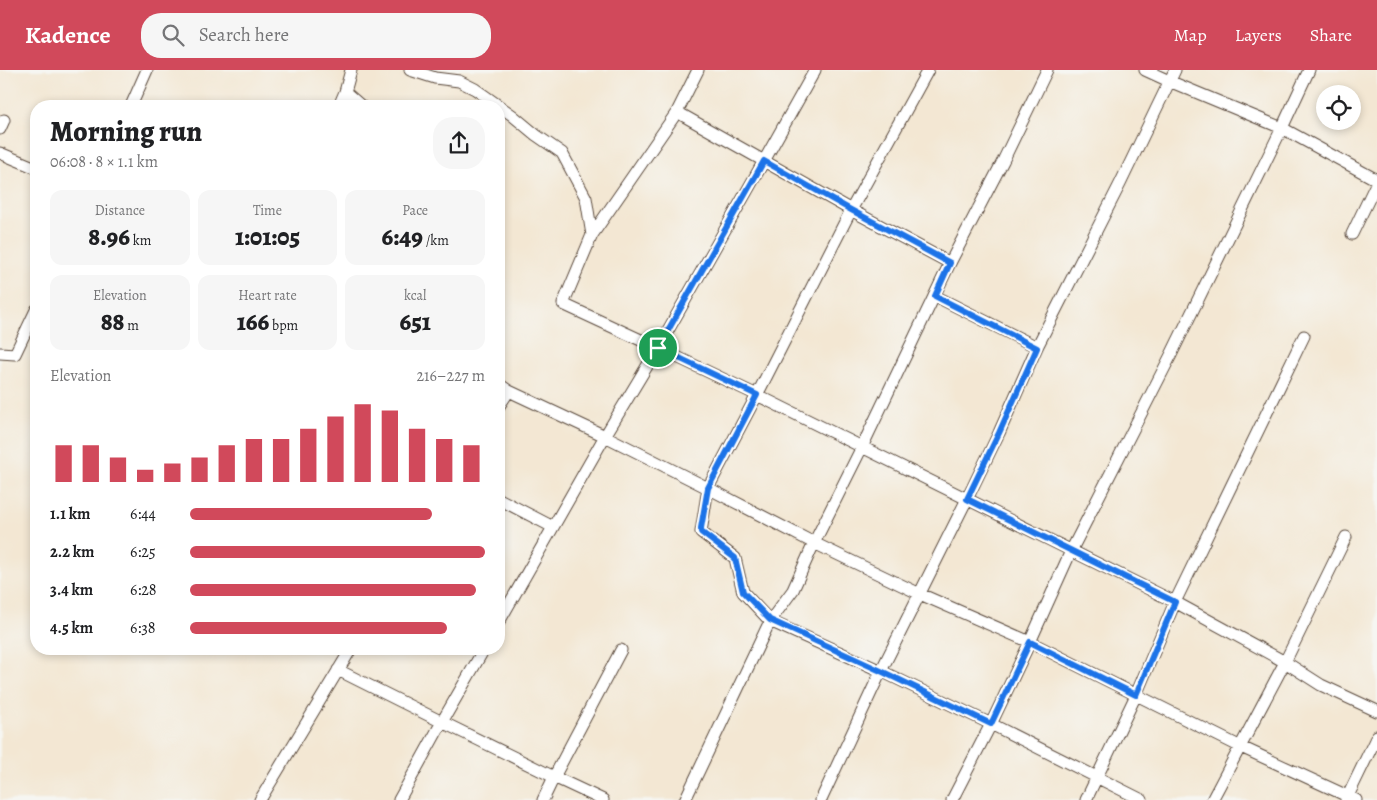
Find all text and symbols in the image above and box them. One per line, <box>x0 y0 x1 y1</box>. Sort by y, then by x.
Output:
search box <box>141 13 491 58</box>
text: Kadence <box>25 19 111 51</box>
icon: search <box>159 21 187 49</box>
text: Search here <box>199 22 289 48</box>
text: Map <box>1174 23 1207 47</box>
text: Layers <box>1235 23 1282 47</box>
text: Share <box>1310 23 1352 47</box>
map controls <box>1316 85 1361 130</box>
button: locate <box>1316 85 1361 130</box>
text: Morning run <box>50 113 202 151</box>
button: share <box>433 117 485 169</box>
text: 06:08 · 8 × 1.1 km <box>50 151 158 173</box>
text: Distance <box>95 201 145 220</box>
text: Time <box>253 201 282 220</box>
text: Pace <box>402 201 428 220</box>
text: 8.96 <box>88 220 130 254</box>
text: 1:01:05 <box>235 220 300 254</box>
text: 6:49 <box>381 220 423 254</box>
text: km <box>130 231 151 250</box>
text: /km <box>423 231 449 250</box>
text: Elevation <box>93 286 147 305</box>
text: Heart rate <box>238 286 297 305</box>
text: kcal <box>404 286 426 305</box>
text: 88 <box>101 305 125 339</box>
text: 166 <box>237 305 269 339</box>
text: 651 <box>399 305 431 339</box>
text: m <box>125 316 139 335</box>
text: bpm <box>269 316 298 335</box>
pin <box>637 327 679 369</box>
icon: arrive <box>644 334 672 362</box>
text: Elevation <box>50 365 111 387</box>
text: 216–227 m <box>416 365 485 387</box>
text: 1.1 km <box>50 503 90 525</box>
text: 6:44 <box>130 503 156 525</box>
text: 2.2 km <box>50 541 94 563</box>
text: 6:25 <box>130 541 156 563</box>
text: 3.4 km <box>50 579 93 601</box>
text: 6:28 <box>130 579 157 601</box>
text: 4.5 km <box>50 617 93 639</box>
text: 6:38 <box>130 617 156 639</box>

